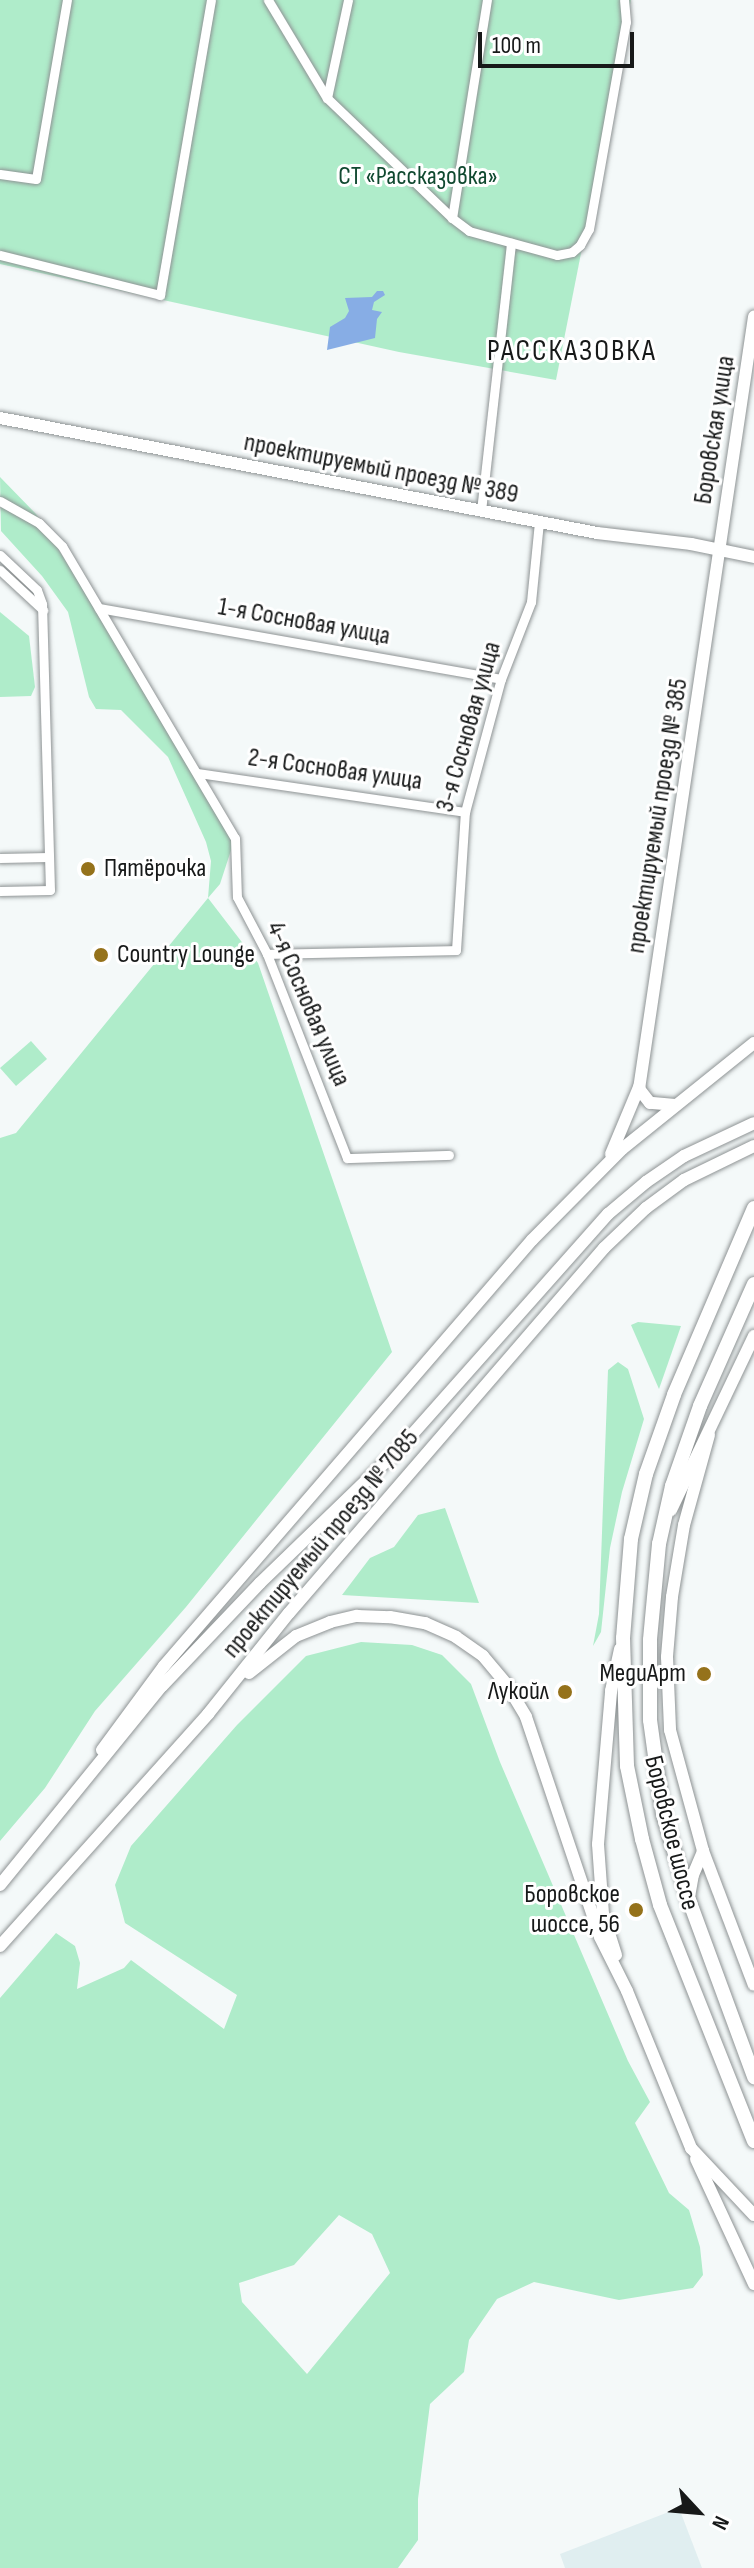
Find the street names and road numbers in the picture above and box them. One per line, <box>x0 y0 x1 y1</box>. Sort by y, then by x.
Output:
street label: Боровская улица <box>688 354 742 506</box>
street label: проектируемый проезд № 389 <box>241 427 521 511</box>
street label: 1-я Сосновая улица <box>216 592 392 652</box>
street label: 3-я Сосновая улица <box>430 638 508 816</box>
street label: проектируемый проезд № 385 <box>621 676 695 956</box>
street label: 2-я Сосновая улица <box>246 742 424 798</box>
street label: 4-я Сосновая улица <box>259 917 357 1091</box>
street label: проектируемый проезд № 7085 <box>216 1423 426 1665</box>
street label: Боровское шоссе <box>637 1752 705 1914</box>

